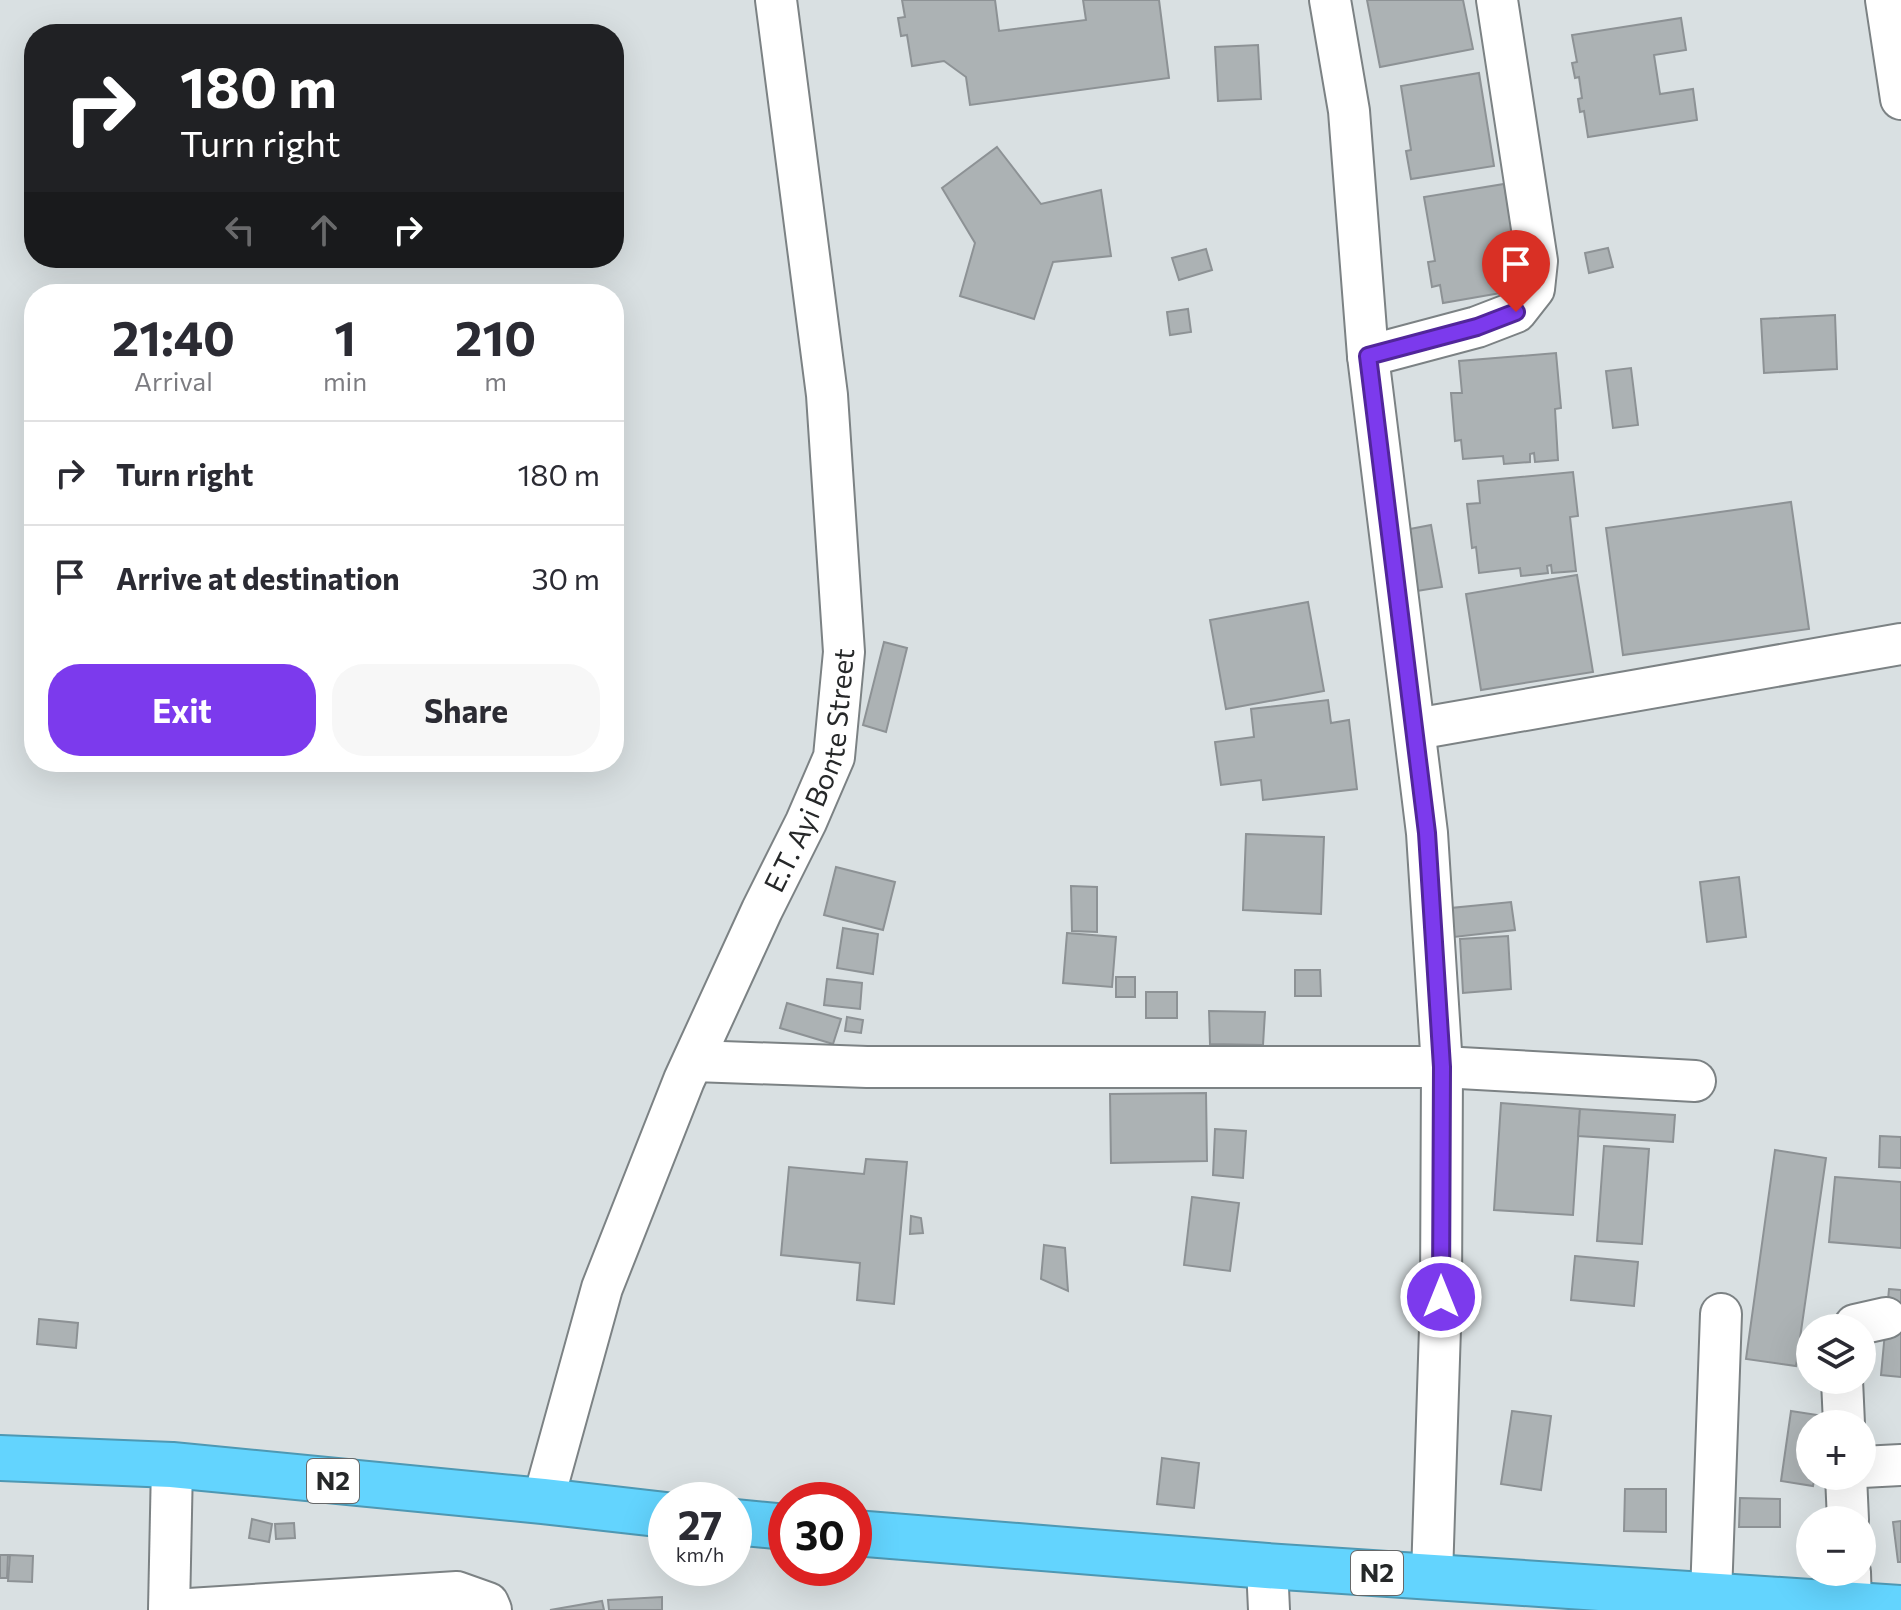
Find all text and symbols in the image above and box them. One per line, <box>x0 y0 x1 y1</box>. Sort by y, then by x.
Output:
text: 180 m <box>180 51 337 120</box>
icon: right <box>48 56 152 160</box>
text: Turn right <box>180 120 341 164</box>
icon: left <box>218 208 262 252</box>
icon: ahead <box>302 208 346 252</box>
icon: right <box>386 208 430 252</box>
pin <box>1482 230 1550 312</box>
icon: arrive <box>1494 242 1538 286</box>
text: 21:40 <box>112 307 235 366</box>
text: 1 <box>334 307 356 366</box>
text: 210 <box>455 307 536 366</box>
text: Arrival <box>134 365 213 396</box>
text: min <box>323 365 367 396</box>
text: m <box>484 365 507 396</box>
icon: right <box>48 451 92 495</box>
text: Turn right <box>116 455 253 492</box>
text: 180 m <box>517 455 600 492</box>
icon: arrive <box>48 555 92 599</box>
text: Arrive at destination <box>116 559 400 596</box>
text: 30 m <box>531 559 600 596</box>
street label: E.T. Ayi Bonte Street <box>756 647 860 897</box>
button: Exit <box>48 664 316 756</box>
button: Share <box>332 664 600 756</box>
position arrow <box>1399 1255 1483 1339</box>
map controls <box>1796 1314 1876 1586</box>
button: layers <box>1796 1314 1876 1394</box>
button: + <box>1796 1410 1876 1490</box>
road number: N2 <box>307 1459 359 1503</box>
speed limit sign: 30 <box>768 1482 872 1586</box>
text: 27 <box>678 1499 722 1548</box>
button: − <box>1796 1506 1876 1586</box>
text: km/h <box>676 1542 724 1566</box>
road number: N2 <box>1351 1551 1403 1595</box>

